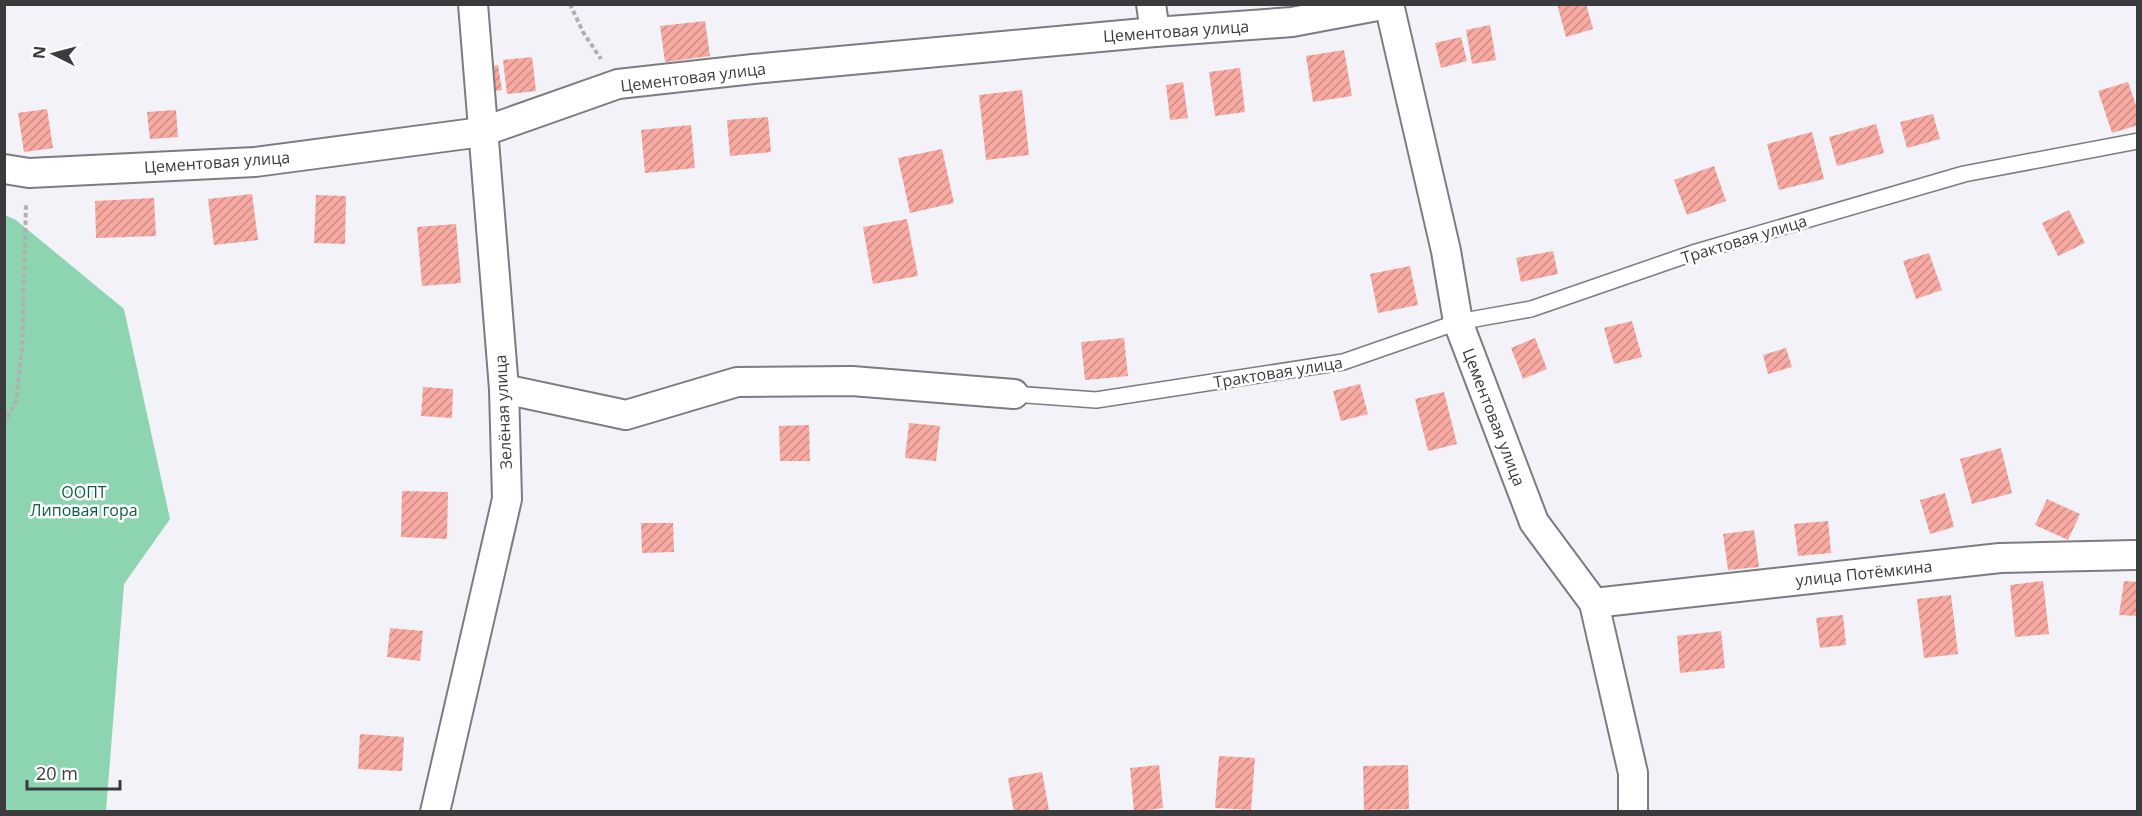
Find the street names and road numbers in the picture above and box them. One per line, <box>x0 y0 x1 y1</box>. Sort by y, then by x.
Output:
street label: Цементовая улица <box>1102 15 1250 47</box>
street label: Цементовая улица <box>619 57 767 97</box>
street label: Цементовая улица <box>143 146 291 178</box>
street label: Трактовая улица <box>1678 209 1810 269</box>
street label: Цементовая улица <box>1458 345 1530 489</box>
street label: Трактовая улица <box>1212 351 1344 393</box>
street label: Зелёная улица <box>489 354 517 470</box>
street label: улица Потёмкина <box>1795 555 1933 591</box>

